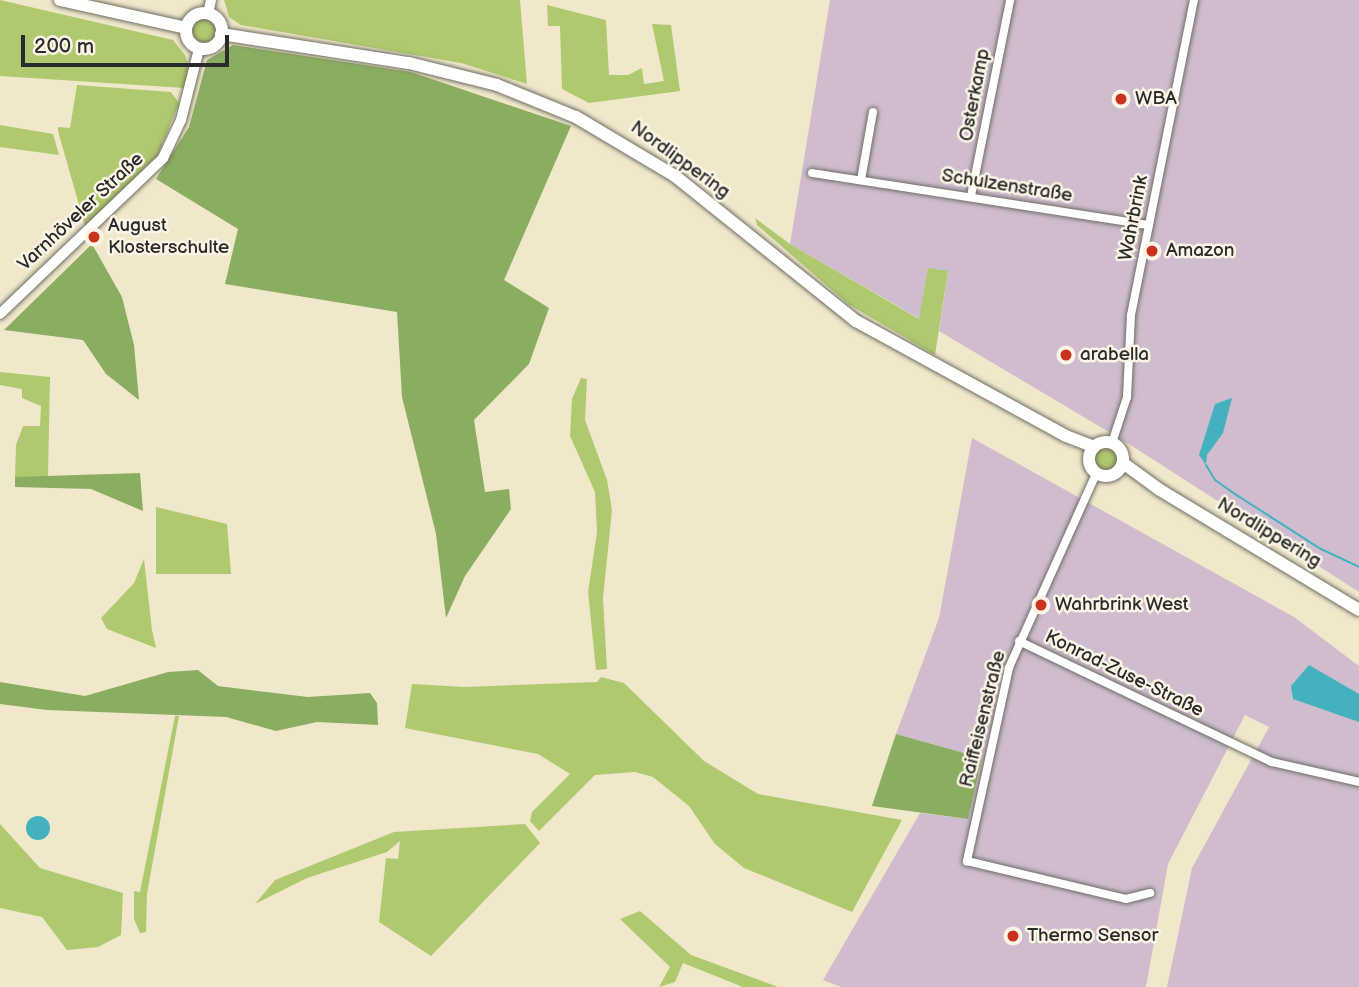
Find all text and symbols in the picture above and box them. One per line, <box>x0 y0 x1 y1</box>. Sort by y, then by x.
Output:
scale bar <box>24 21 233 65</box>
text: 200 m <box>34 34 94 59</box>
street label: Osterkamp <box>955 47 995 143</box>
place label: WBA <box>1135 88 1177 110</box>
marker: WBA <box>1113 91 1129 107</box>
street label: Nordlippering <box>626 116 734 204</box>
street label: Varnhöveler Straße <box>13 148 149 276</box>
street label: Schulzenstraße <box>940 164 1074 208</box>
street label: Wahrbrink <box>1115 173 1153 263</box>
place label: August Klosterschulte <box>108 215 229 259</box>
marker: August Klosterschulte <box>86 229 102 245</box>
place label: Amazon <box>1166 240 1234 262</box>
marker: Amazon <box>1144 243 1160 259</box>
place label: arabella <box>1080 344 1149 366</box>
marker: arabella <box>1058 347 1074 363</box>
street label: Nordlippering <box>1213 493 1325 573</box>
place label: Wahrbrink West <box>1055 594 1189 616</box>
marker: Wahrbrink West <box>1033 597 1049 613</box>
street label: Konrad-Zuse-Straße <box>1041 626 1207 722</box>
street label: Raiffeisenstraße <box>955 648 1011 790</box>
place label: Thermo Sensor <box>1027 925 1159 947</box>
marker: Thermo Sensor <box>1005 928 1021 944</box>

